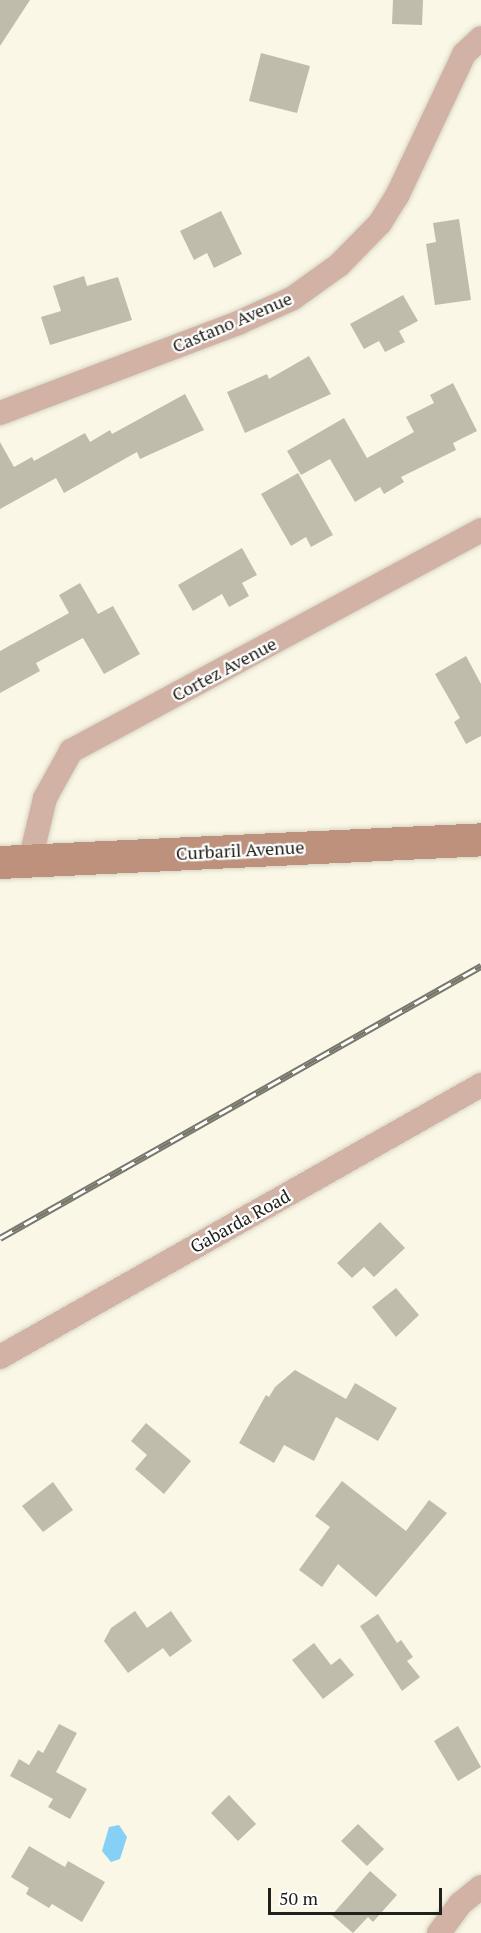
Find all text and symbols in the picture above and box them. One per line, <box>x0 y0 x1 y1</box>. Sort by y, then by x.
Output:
street label: Castano Avenue <box>169 287 295 357</box>
street label: Cortez Avenue <box>168 632 280 706</box>
street label: Curbaril Avenue <box>175 836 305 864</box>
street label: Gabarda Road <box>186 1185 294 1257</box>
scale bar <box>271 1876 445 1914</box>
text: 50 m <box>279 1886 318 1910</box>

